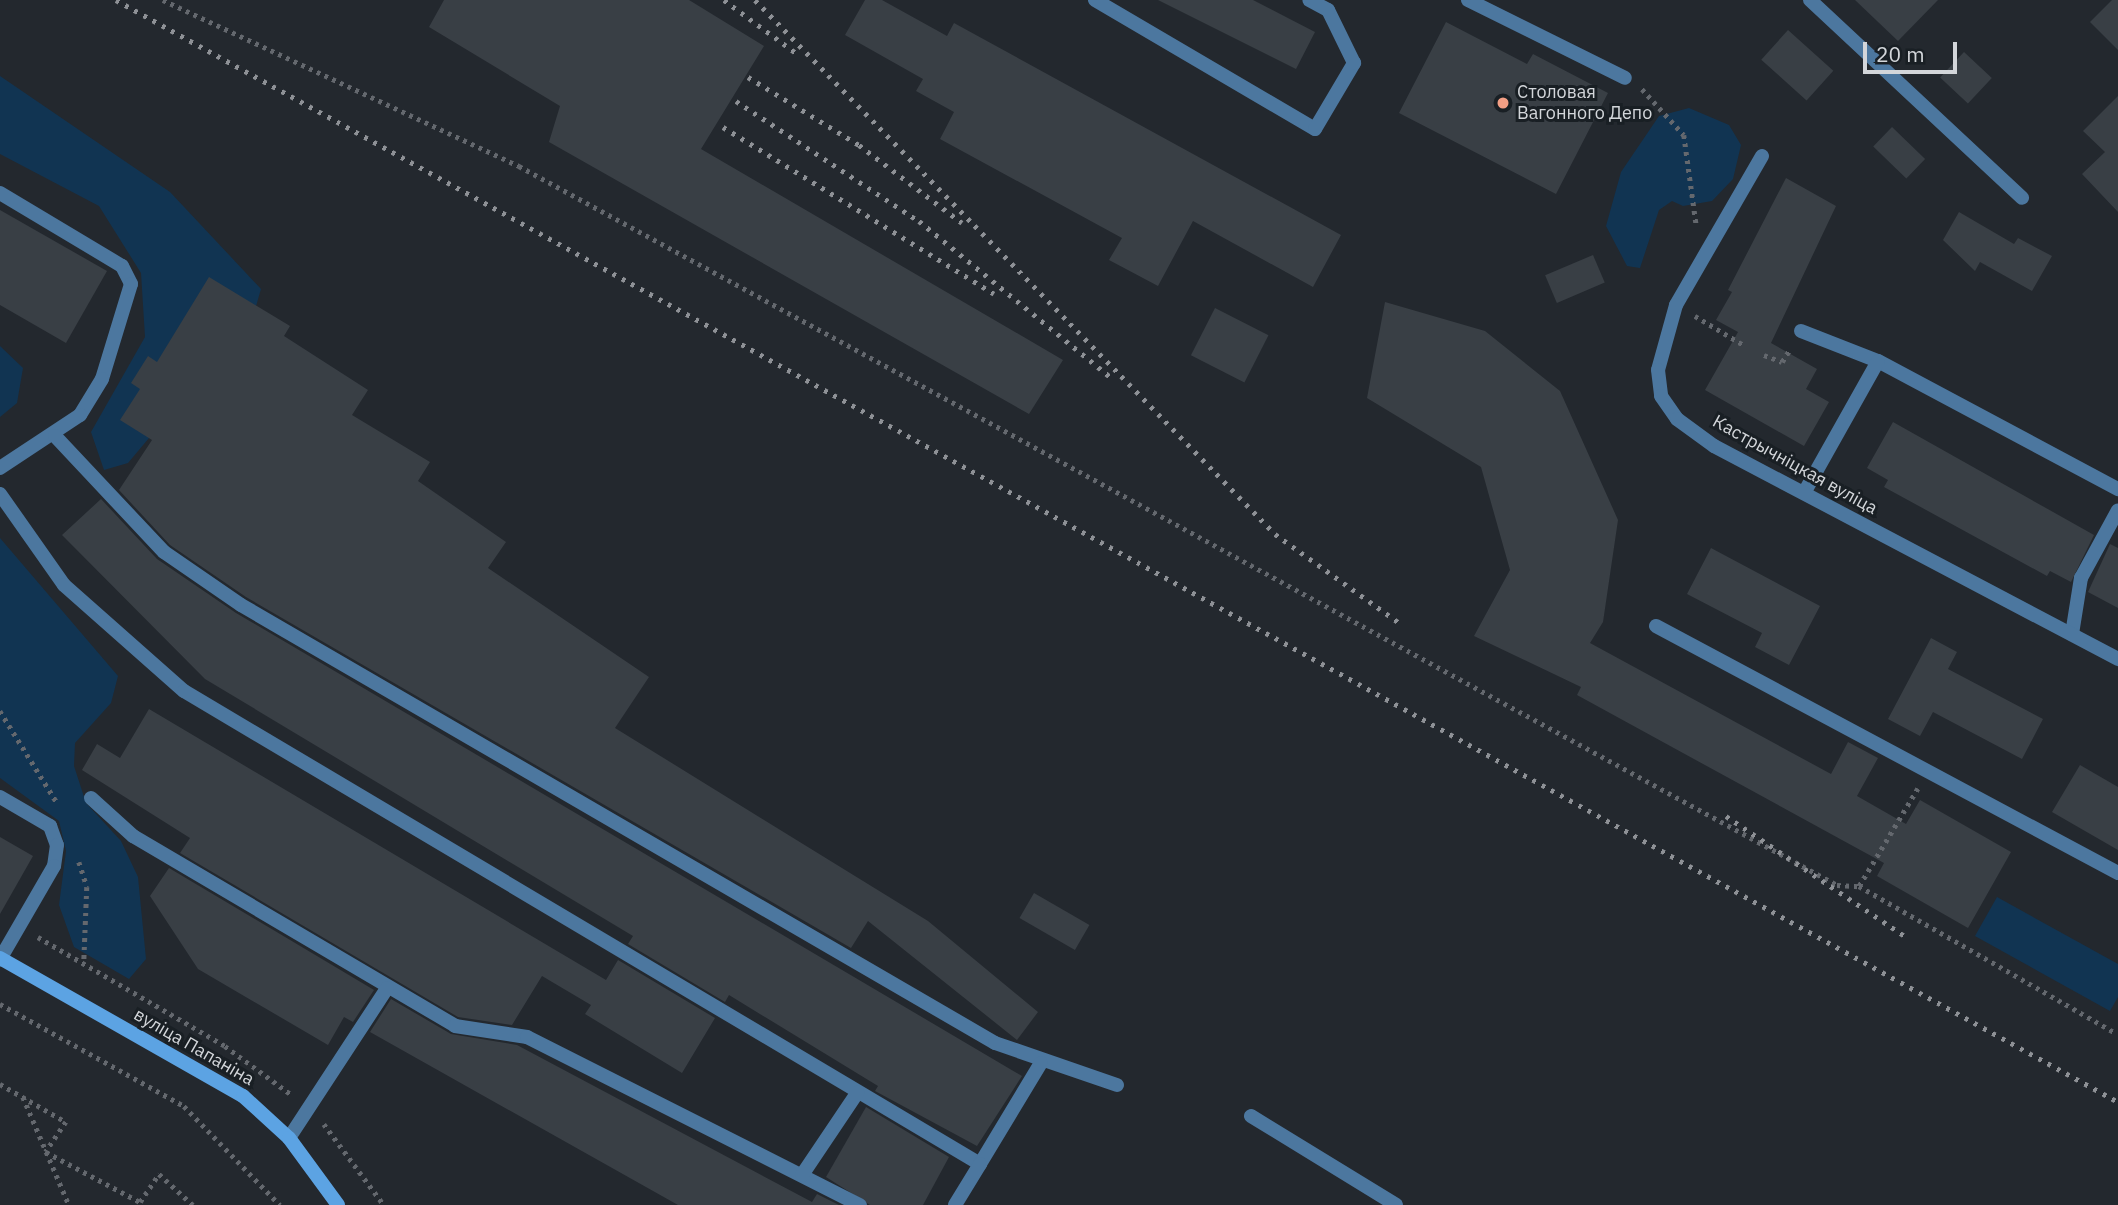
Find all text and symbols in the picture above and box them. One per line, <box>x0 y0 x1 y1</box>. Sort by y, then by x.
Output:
scale bar <box>1866 28 1960 72</box>
text: 20 m <box>1876 40 1925 68</box>
place label: Столовая Вагонного Депо <box>1517 82 1652 124</box>
marker: Столовая Вагонного Депо <box>1495 95 1511 111</box>
street label: Кастрычніцкая вуліца <box>1709 411 1881 519</box>
street label: вуліца Папаніна <box>130 1004 258 1090</box>

